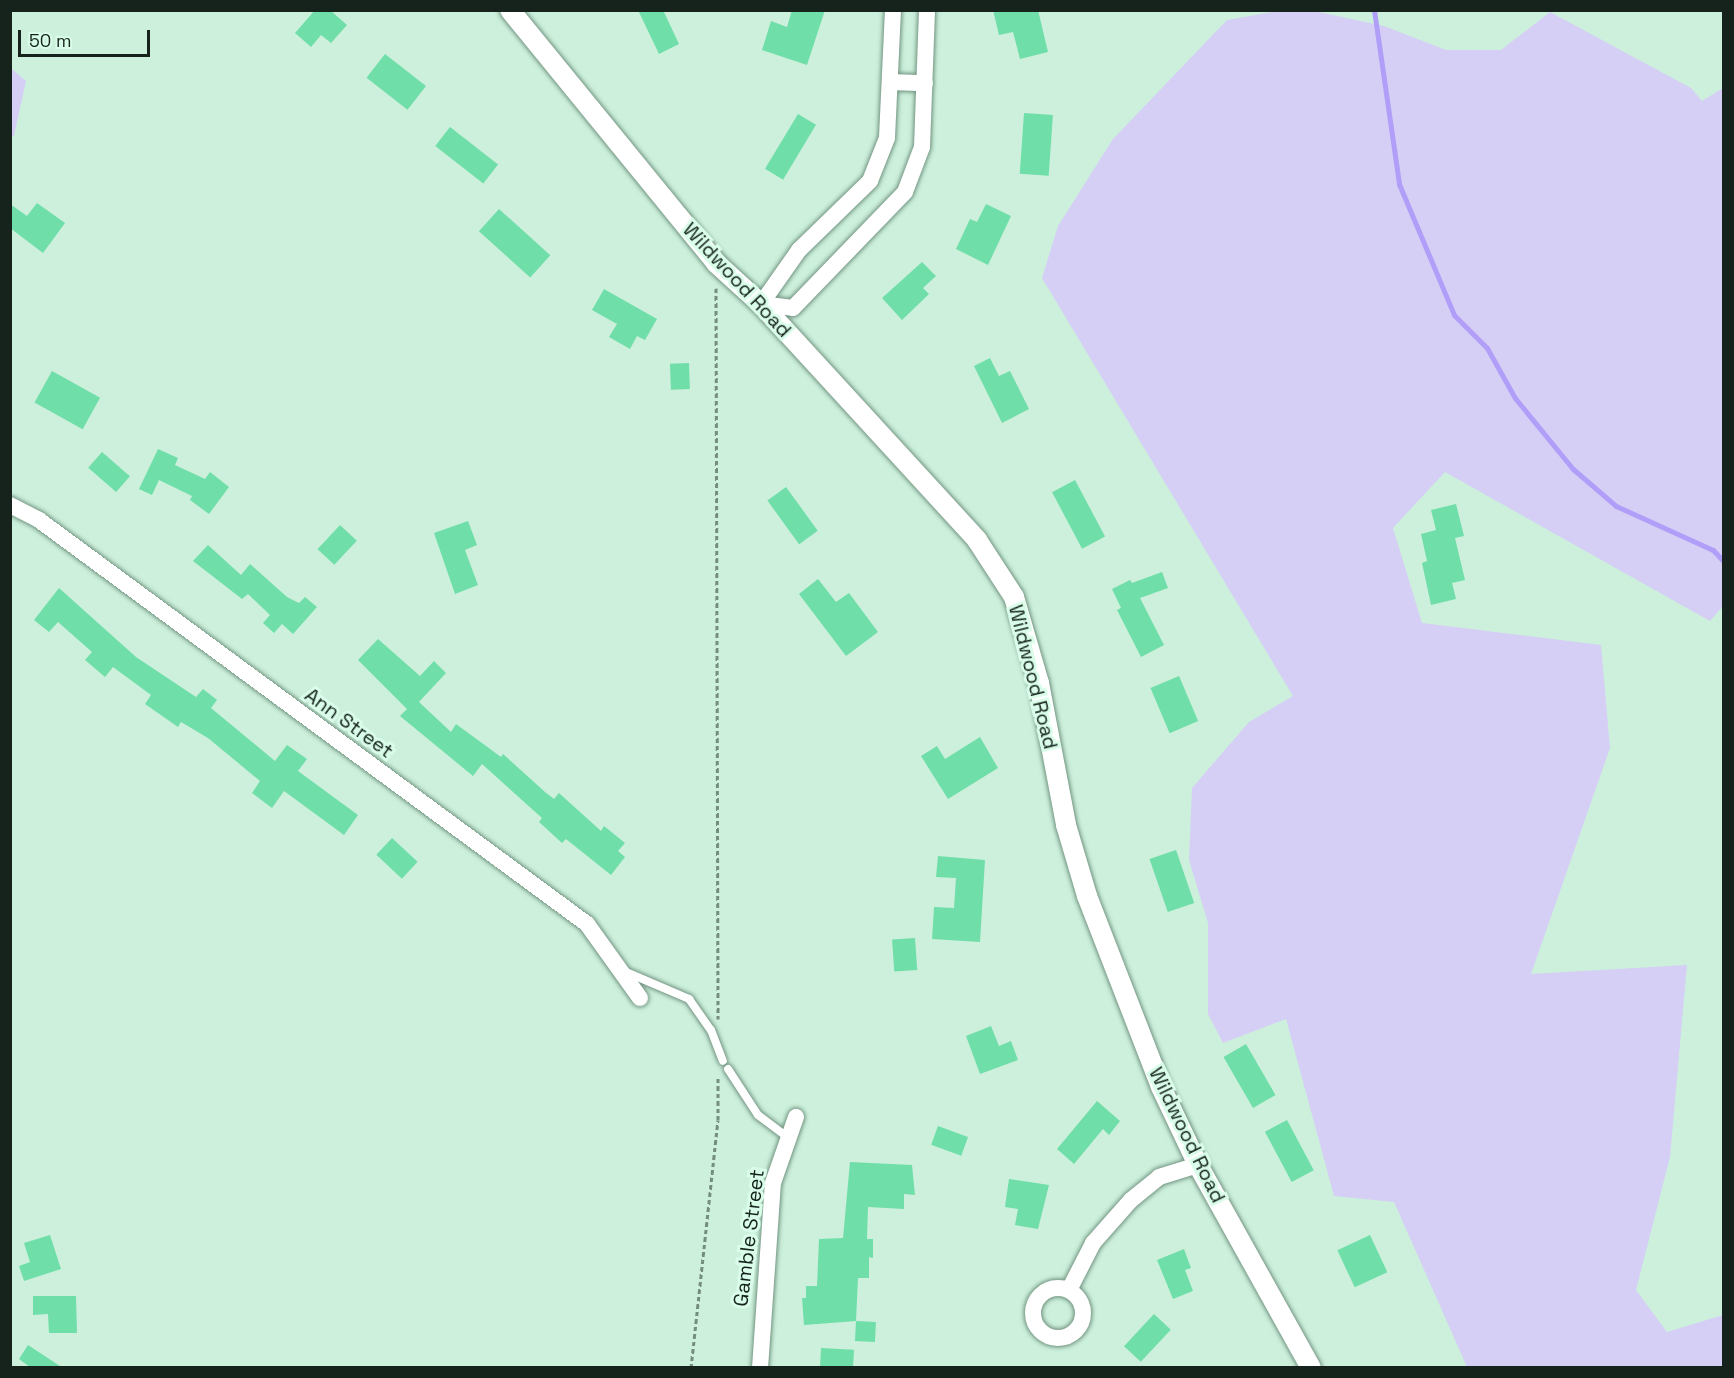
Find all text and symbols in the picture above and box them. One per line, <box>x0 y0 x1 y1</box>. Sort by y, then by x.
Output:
scale bar <box>21 18 153 56</box>
text: 50 m <box>29 29 71 52</box>
street label: Wildwood Road <box>678 218 796 342</box>
street label: Wildwood Road <box>1003 602 1063 752</box>
street label: Ann Street <box>300 683 398 763</box>
street label: Wildwood Road <box>1144 1063 1230 1207</box>
street label: Gamble Street <box>729 1168 769 1308</box>

